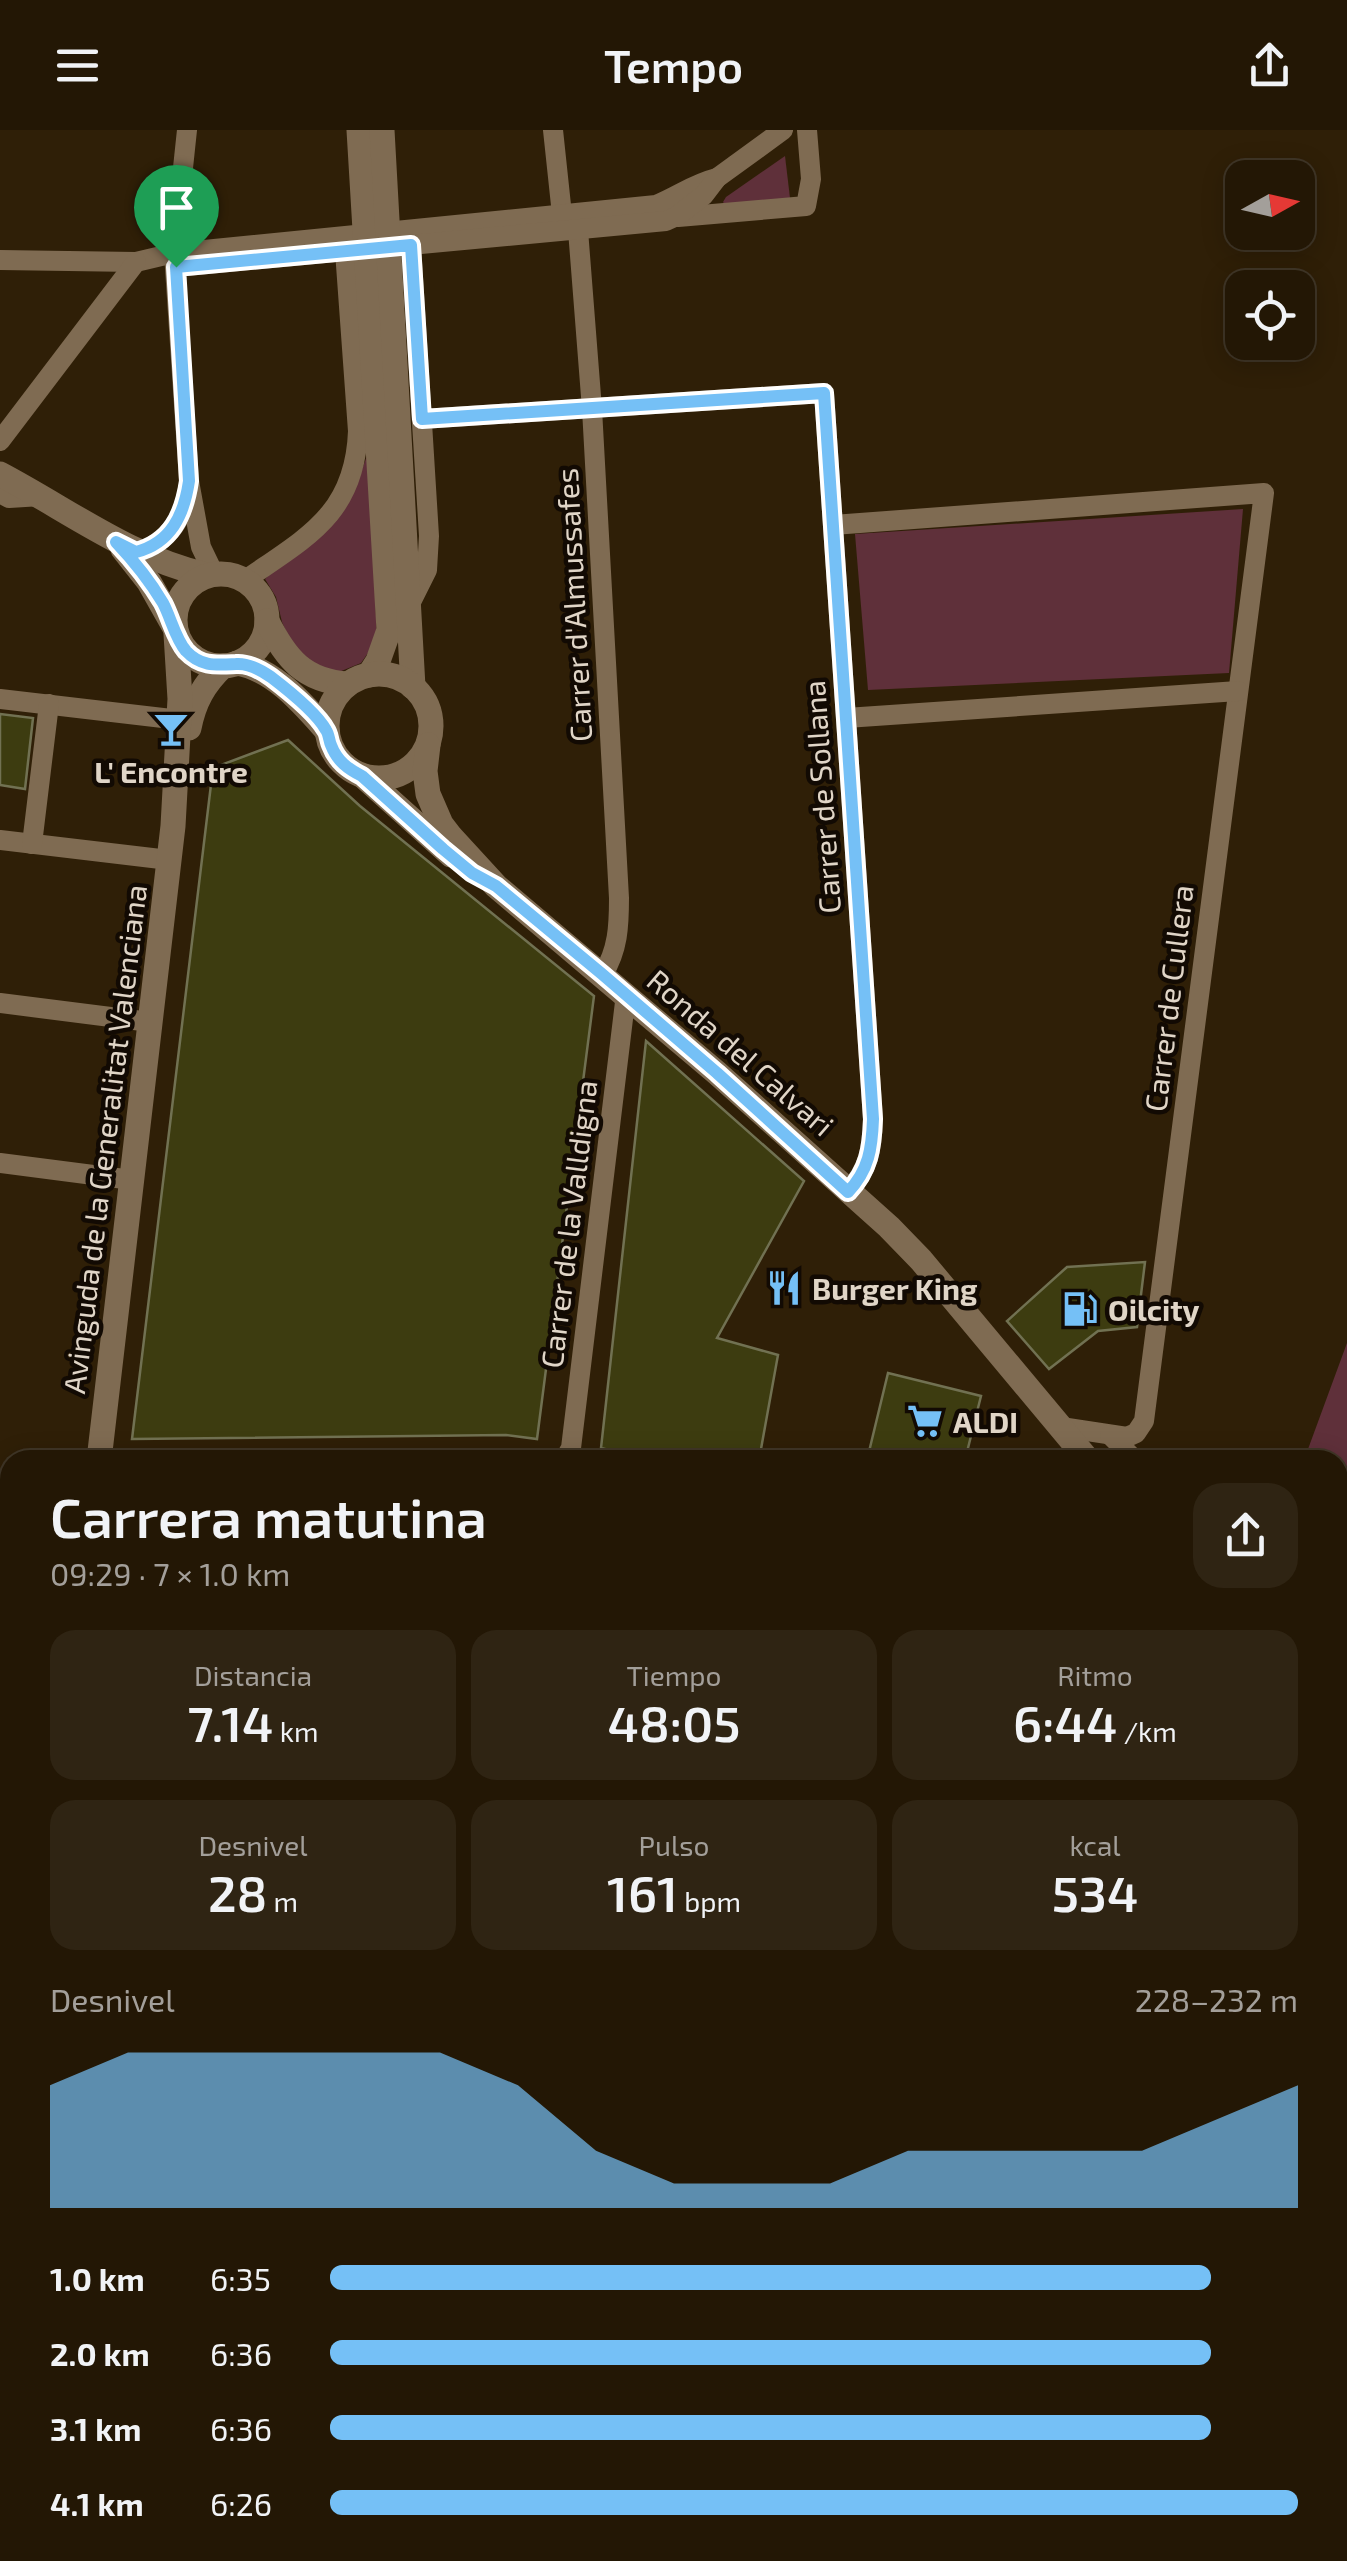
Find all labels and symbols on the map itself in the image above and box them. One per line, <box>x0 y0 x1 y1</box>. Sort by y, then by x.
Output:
north arrow <box>1225 160 1315 250</box>
pin <box>134 165 219 268</box>
street label: Carrer d'Almussafes <box>548 467 598 743</box>
street label: Carrer de Sollana <box>795 679 847 915</box>
bar icon: L' Encontre <box>152 710 190 748</box>
place label: L' Encontre <box>94 753 248 789</box>
street label: Avinguda de la Generalitat Valenciana <box>55 882 153 1396</box>
street label: Carrer de Cullera <box>1136 883 1200 1113</box>
street label: Ronda del Calvari <box>641 961 841 1143</box>
street label: Carrer de la Valldigna <box>532 1078 604 1370</box>
restaurant icon: Burger King <box>765 1269 803 1307</box>
place label: Burger King <box>812 1270 978 1306</box>
fuel station icon: Oilcity <box>1061 1290 1099 1328</box>
place label: Oilcity <box>1108 1291 1200 1328</box>
supermarket icon: ALDI <box>906 1402 944 1440</box>
place label: ALDI <box>953 1403 1018 1439</box>

